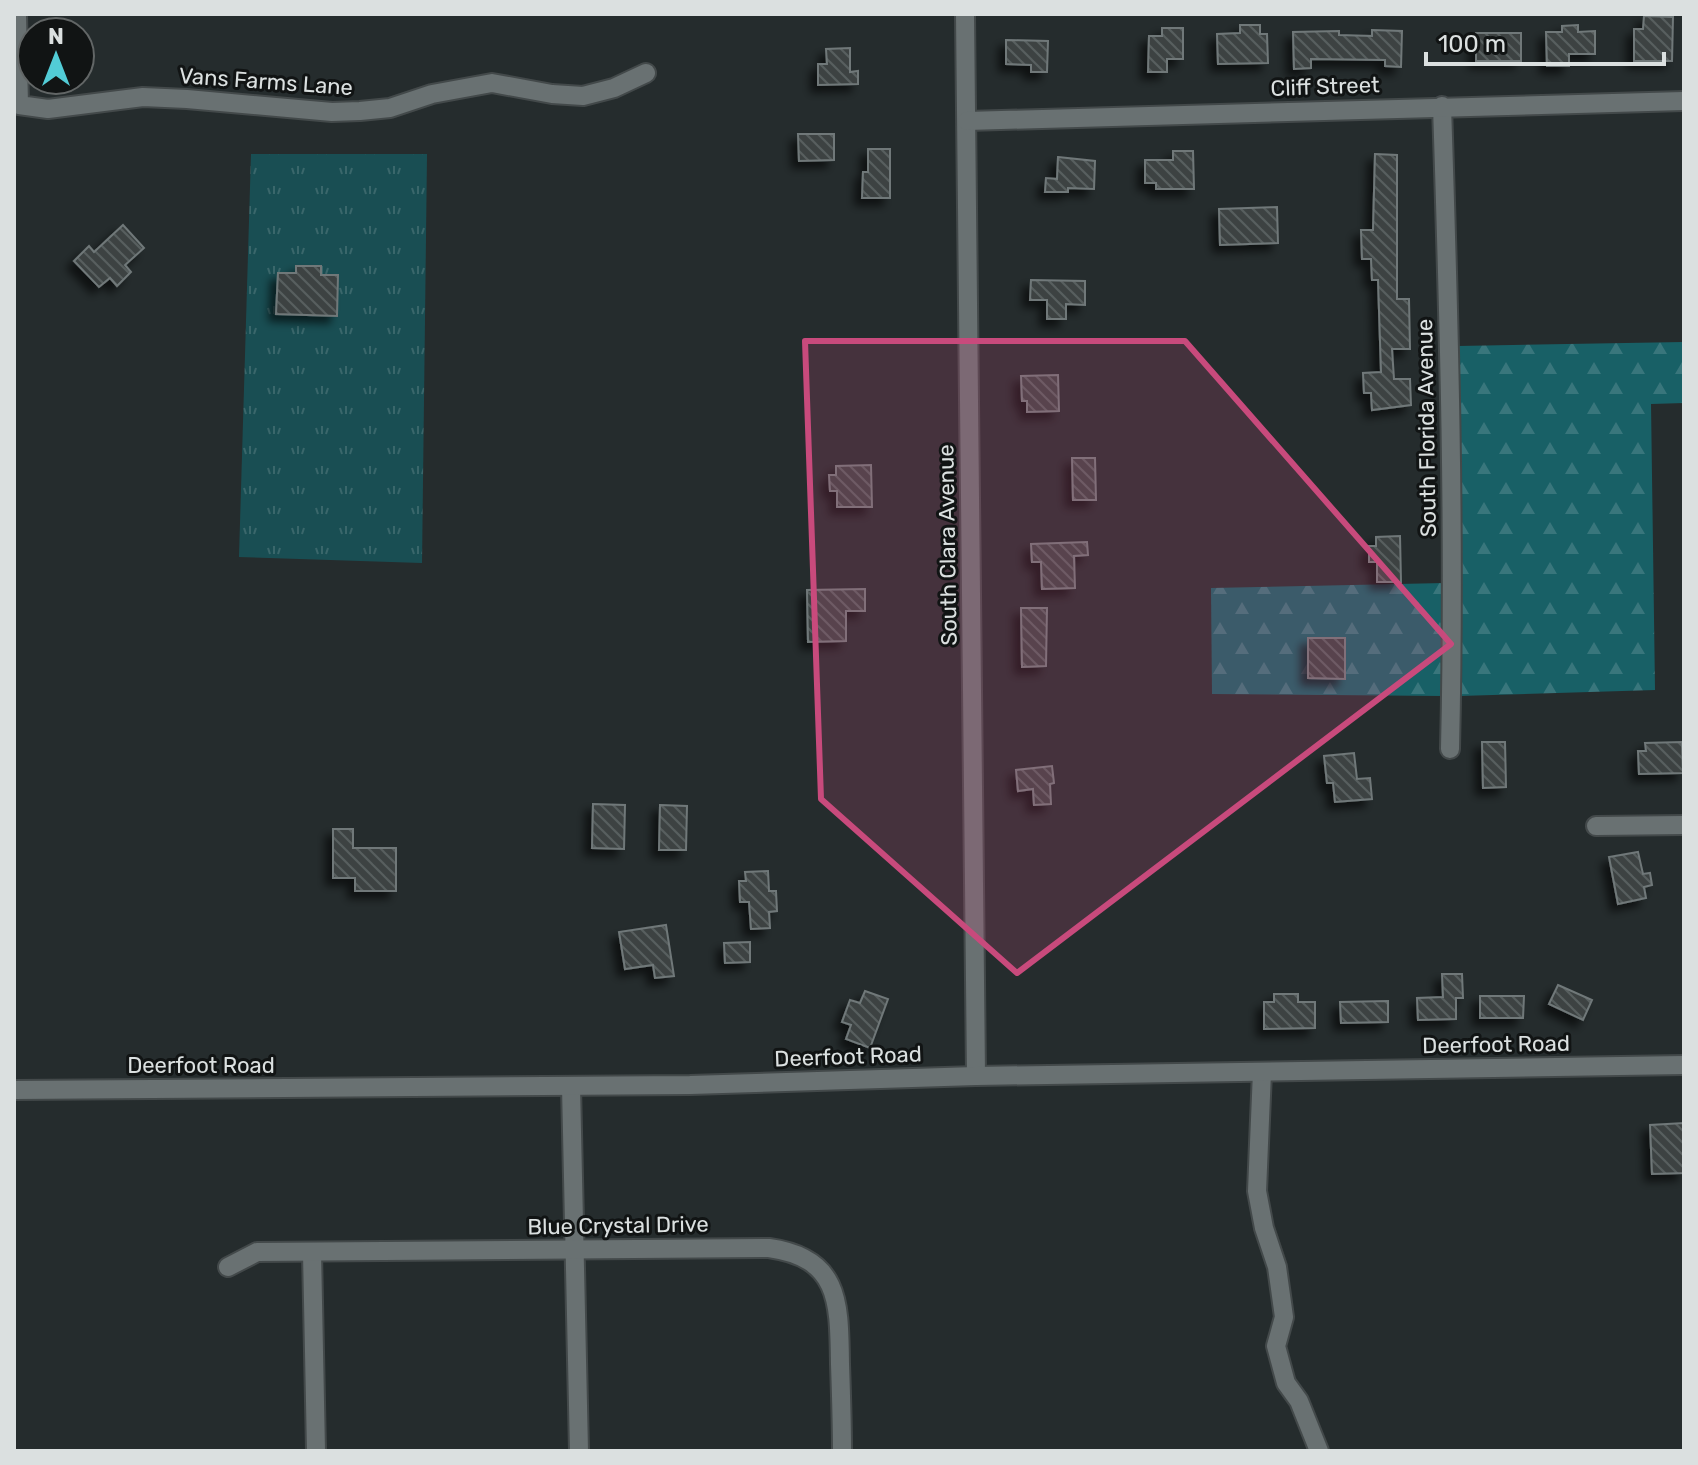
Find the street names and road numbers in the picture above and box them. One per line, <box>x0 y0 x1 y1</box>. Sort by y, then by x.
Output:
street label: Vans Farms Lane <box>178 62 354 101</box>
street label: Cliff Street <box>1270 71 1380 102</box>
street label: South Florida Avenue <box>1411 318 1442 537</box>
street label: South Clara Avenue <box>932 444 963 646</box>
street label: Deerfoot Road <box>1422 1030 1570 1059</box>
street label: Deerfoot Road <box>774 1040 922 1073</box>
street label: Deerfoot Road <box>127 1052 275 1079</box>
street label: Blue Crystal Drive <box>527 1210 709 1241</box>

